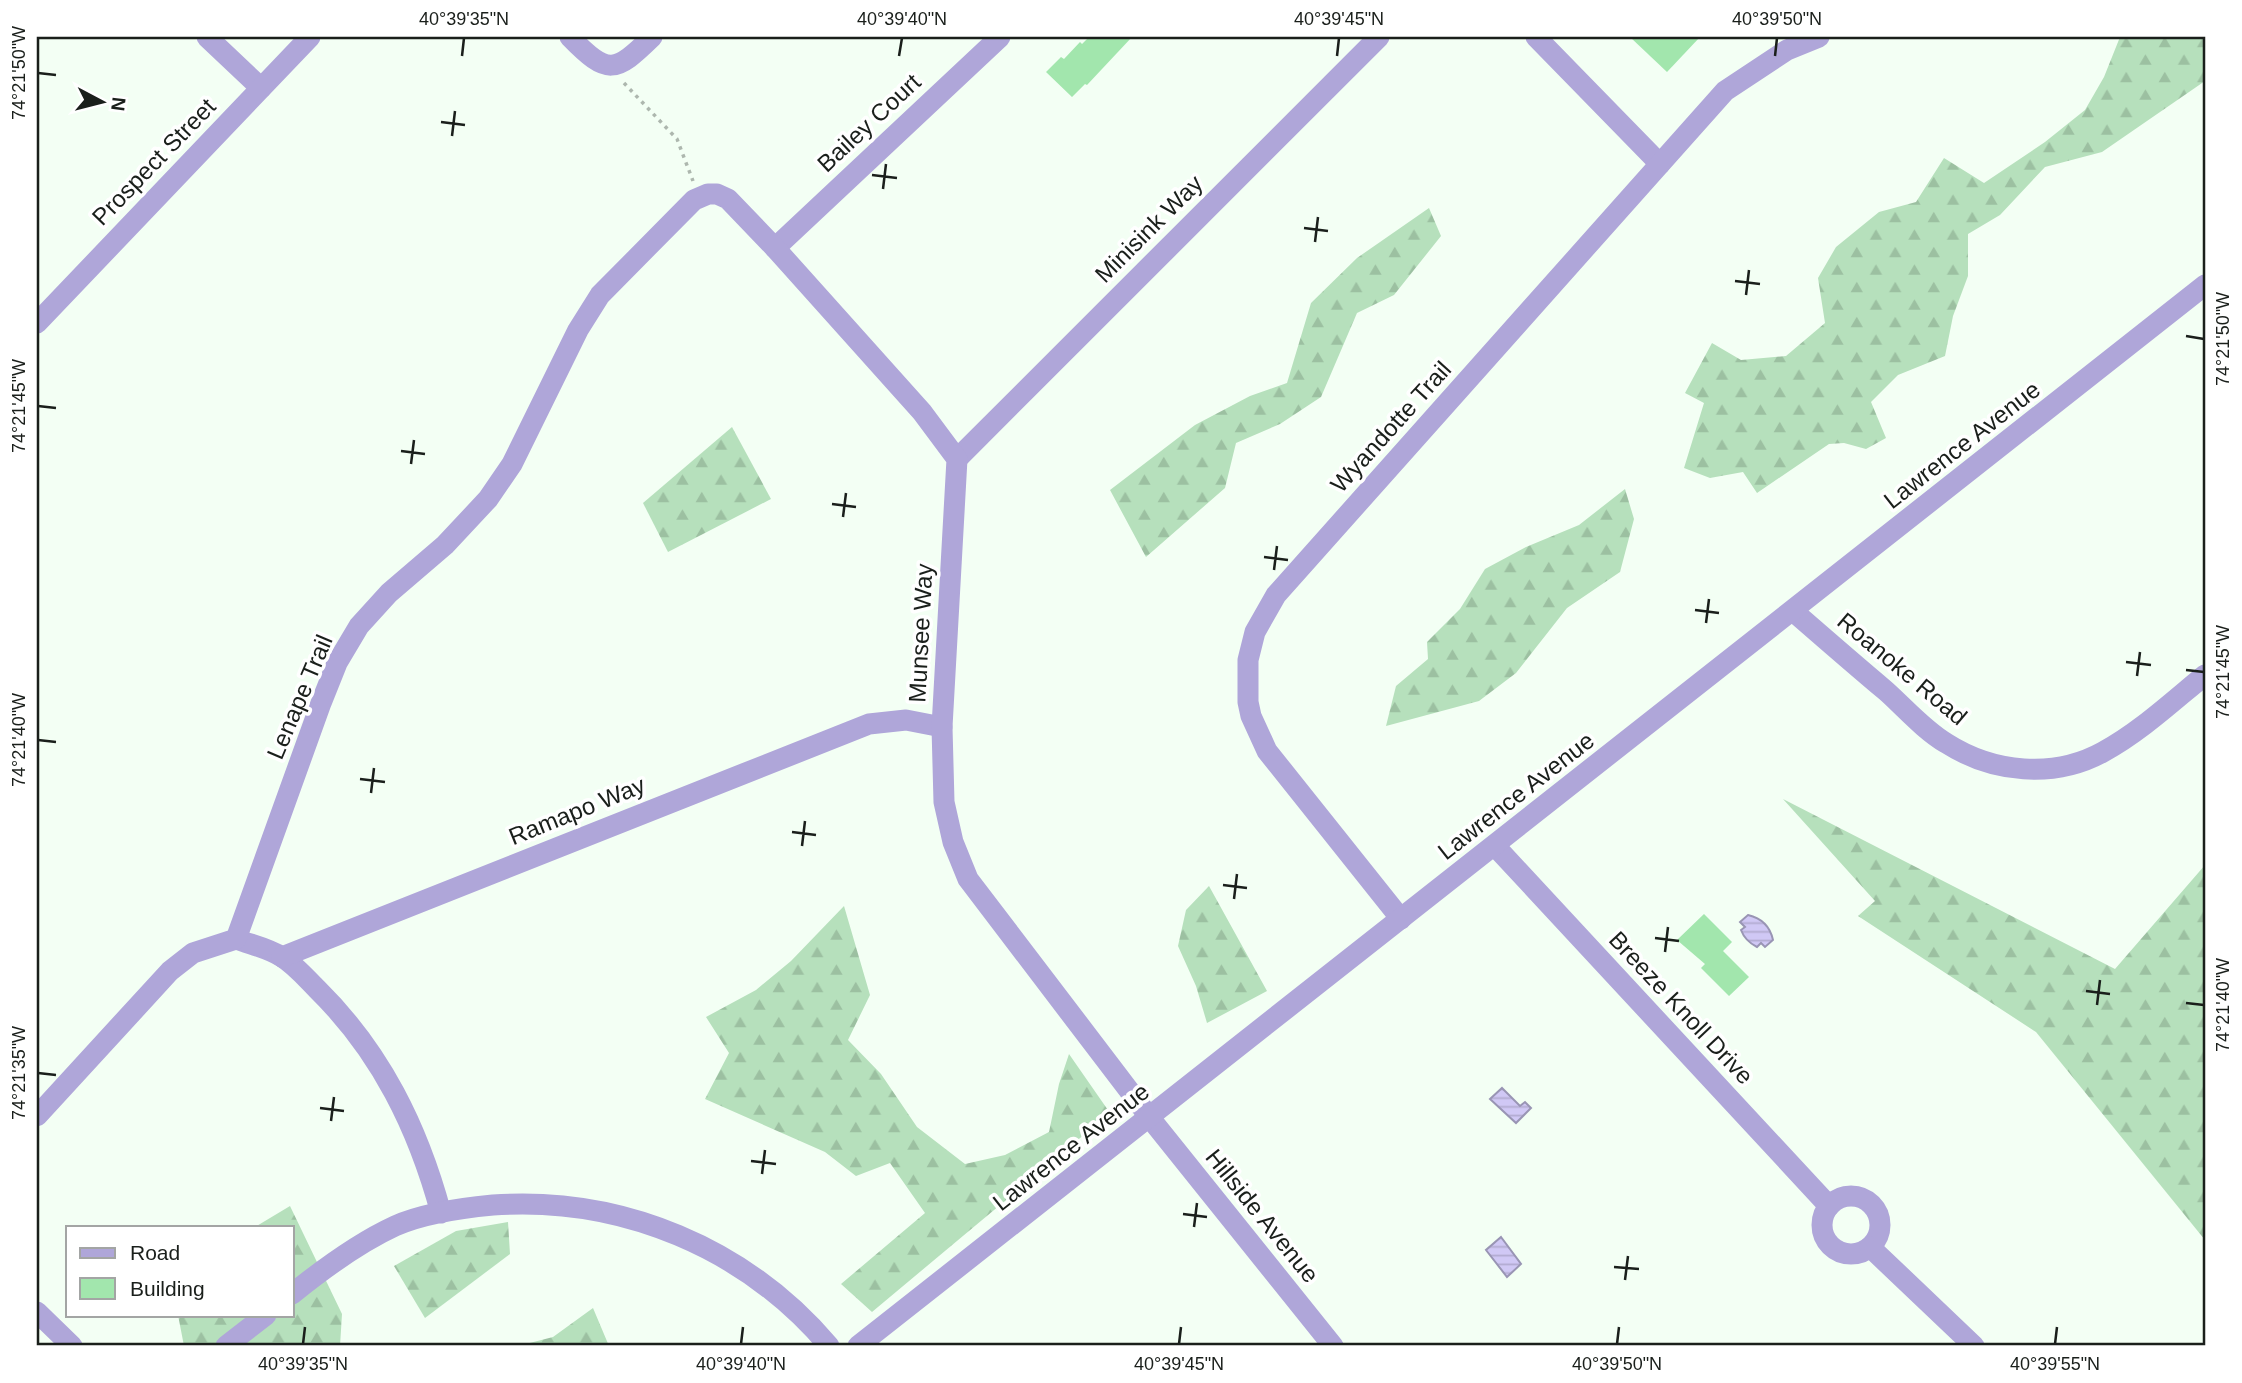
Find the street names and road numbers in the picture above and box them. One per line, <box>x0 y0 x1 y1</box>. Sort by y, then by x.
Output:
street label: Bailey Court <box>812 68 926 177</box>
street label: Prospect Street <box>86 93 221 231</box>
street label: Minisink Way <box>1089 169 1208 288</box>
street label: Wyandotte Trail <box>1325 356 1456 498</box>
street label: Lawrence Avenue <box>1878 375 2045 514</box>
street label: Munsee Way <box>903 563 938 703</box>
street label: Roanoke Road <box>1832 607 1972 730</box>
street label: Lenape Trail <box>261 631 338 763</box>
street label: Lawrence Avenue <box>1432 726 1599 865</box>
street label: Ramapo Way <box>505 771 649 850</box>
street label: Breeze Knoll Drive <box>1604 926 1759 1090</box>
street label: Lawrence Avenue <box>987 1077 1154 1216</box>
street label: Hillside Avenue <box>1200 1144 1324 1288</box>

